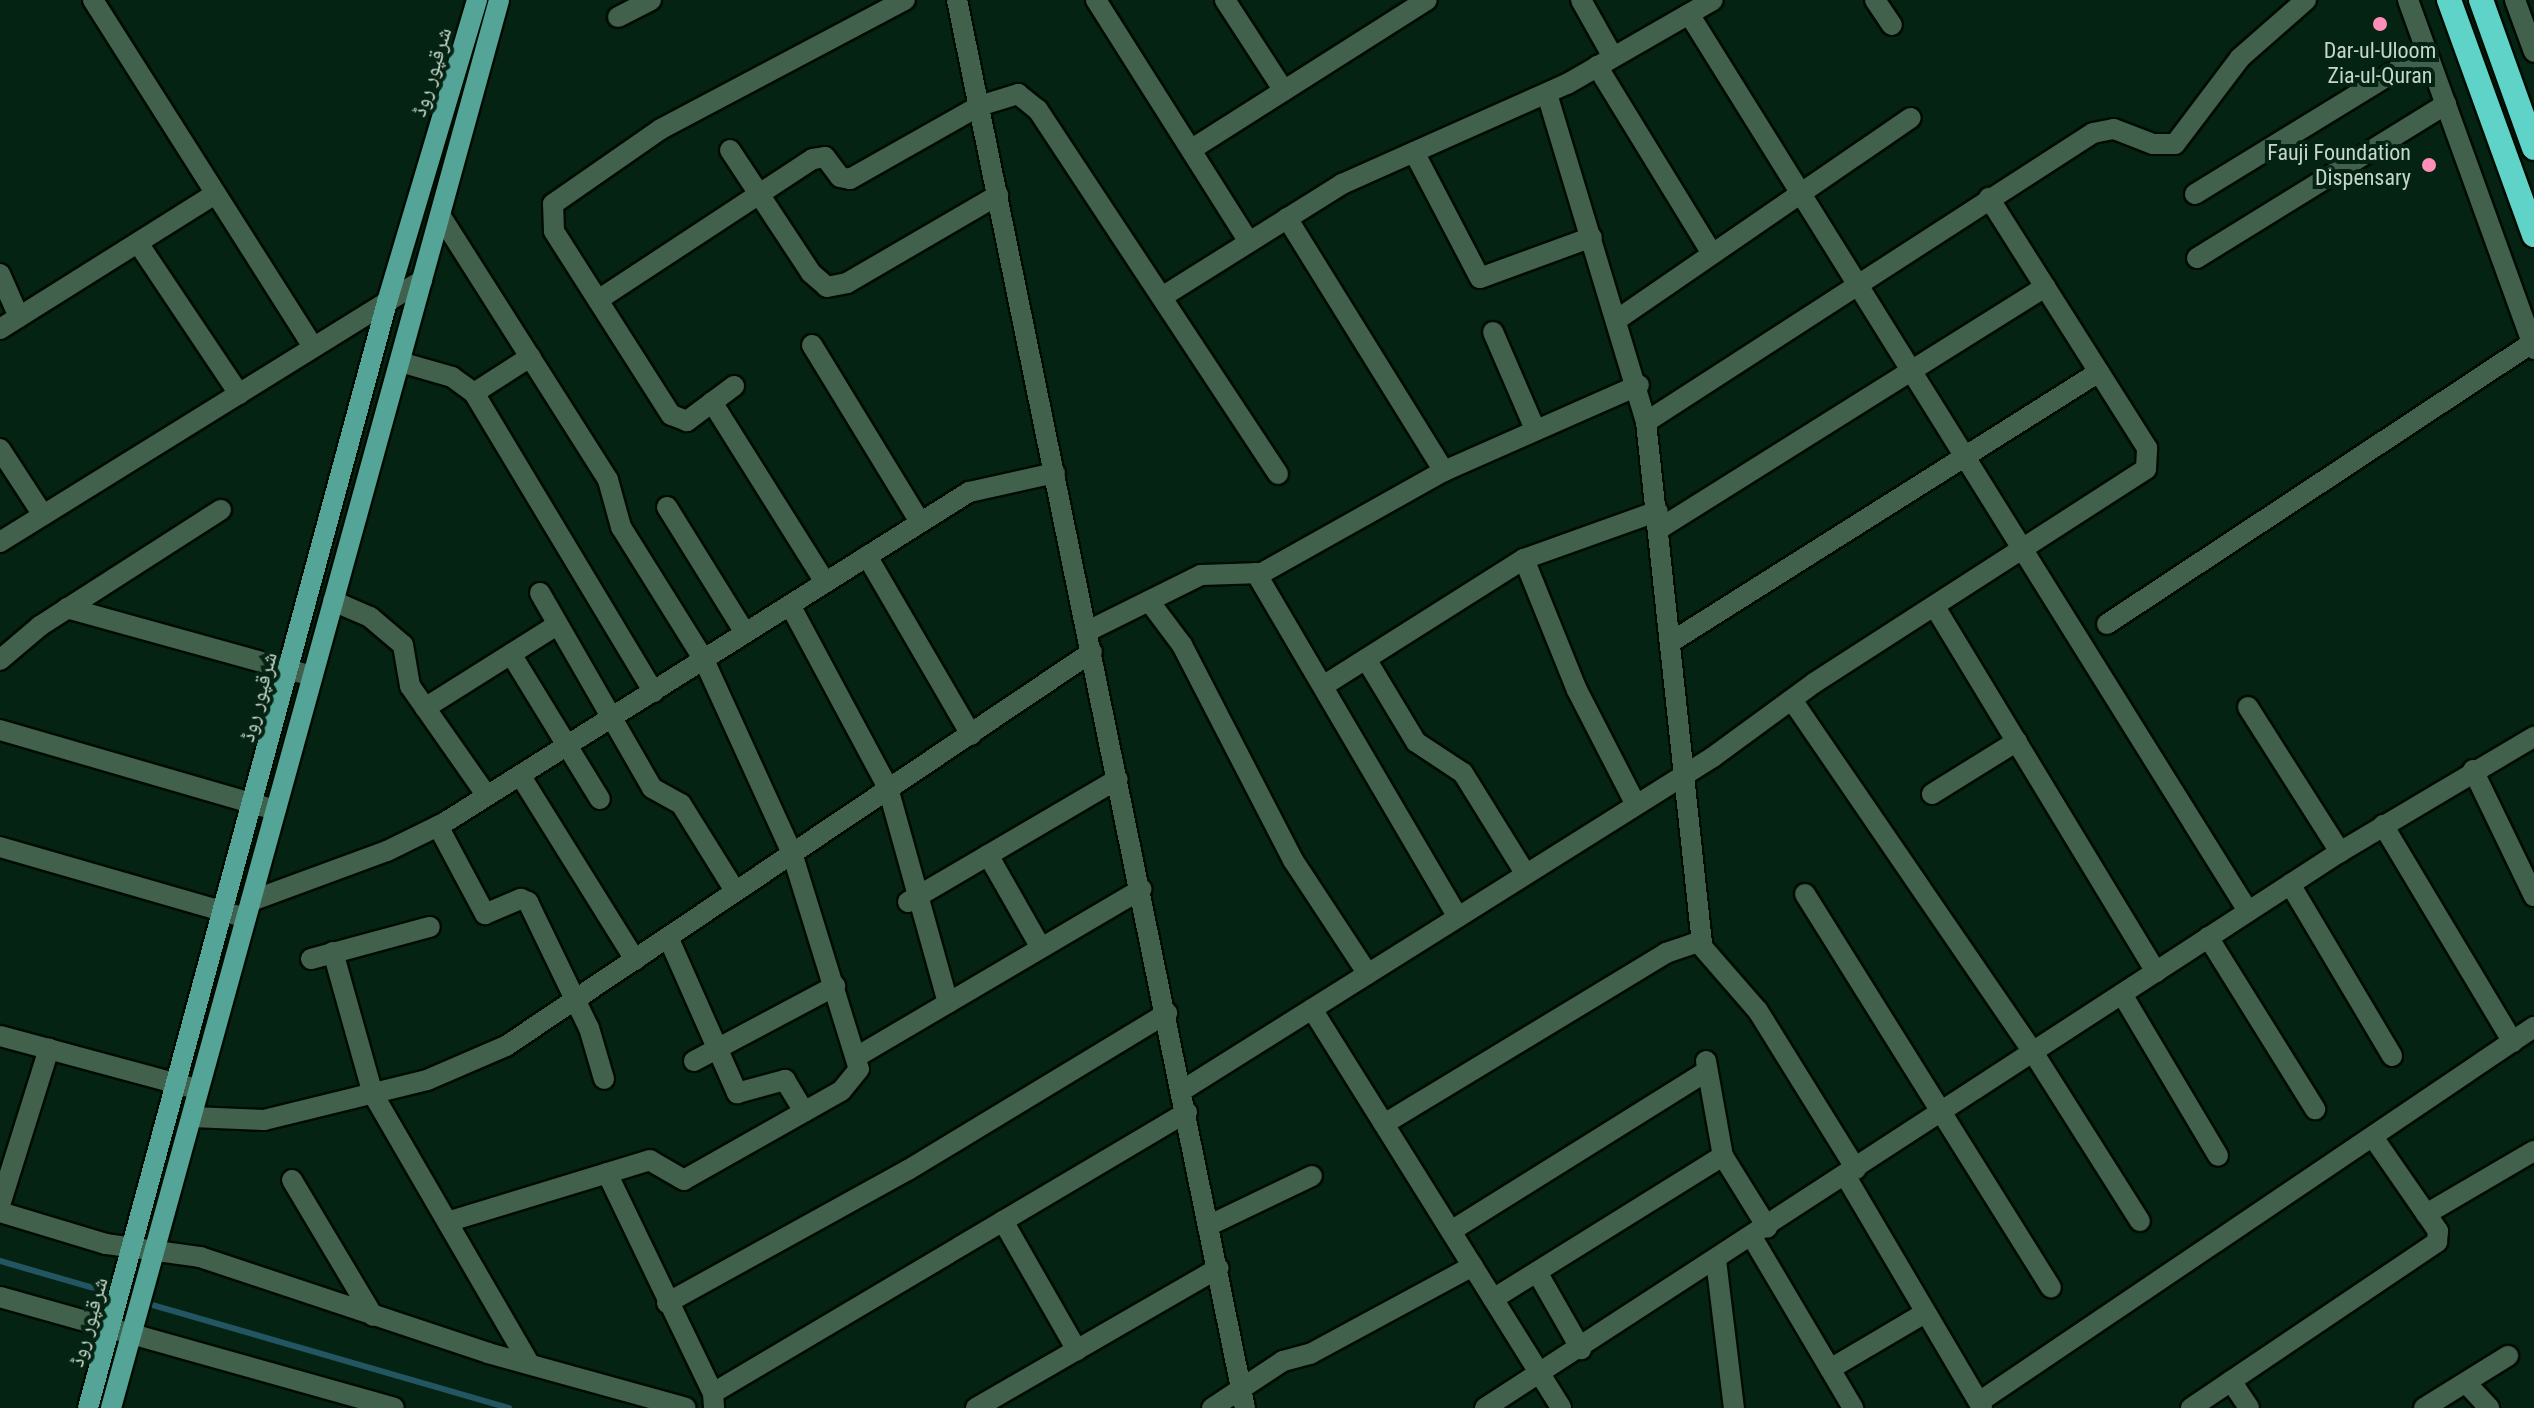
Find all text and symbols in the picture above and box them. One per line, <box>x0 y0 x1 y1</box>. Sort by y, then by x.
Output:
marker: Dar-ul-Uloom Zia-ul-Quran <box>2371 15 2389 33</box>
street label: شرقپور روڈ <box>405 24 457 120</box>
place label: Dar-ul-Uloom Zia-ul-Quran <box>2324 37 2436 88</box>
place label: Fauji Foundation Dispensary <box>2267 139 2411 190</box>
marker: Fauji Foundation Dispensary <box>2418 154 2440 176</box>
street label: شرقپور روڈ <box>233 649 283 745</box>
street label: شرقپور روڈ <box>63 1274 113 1370</box>

